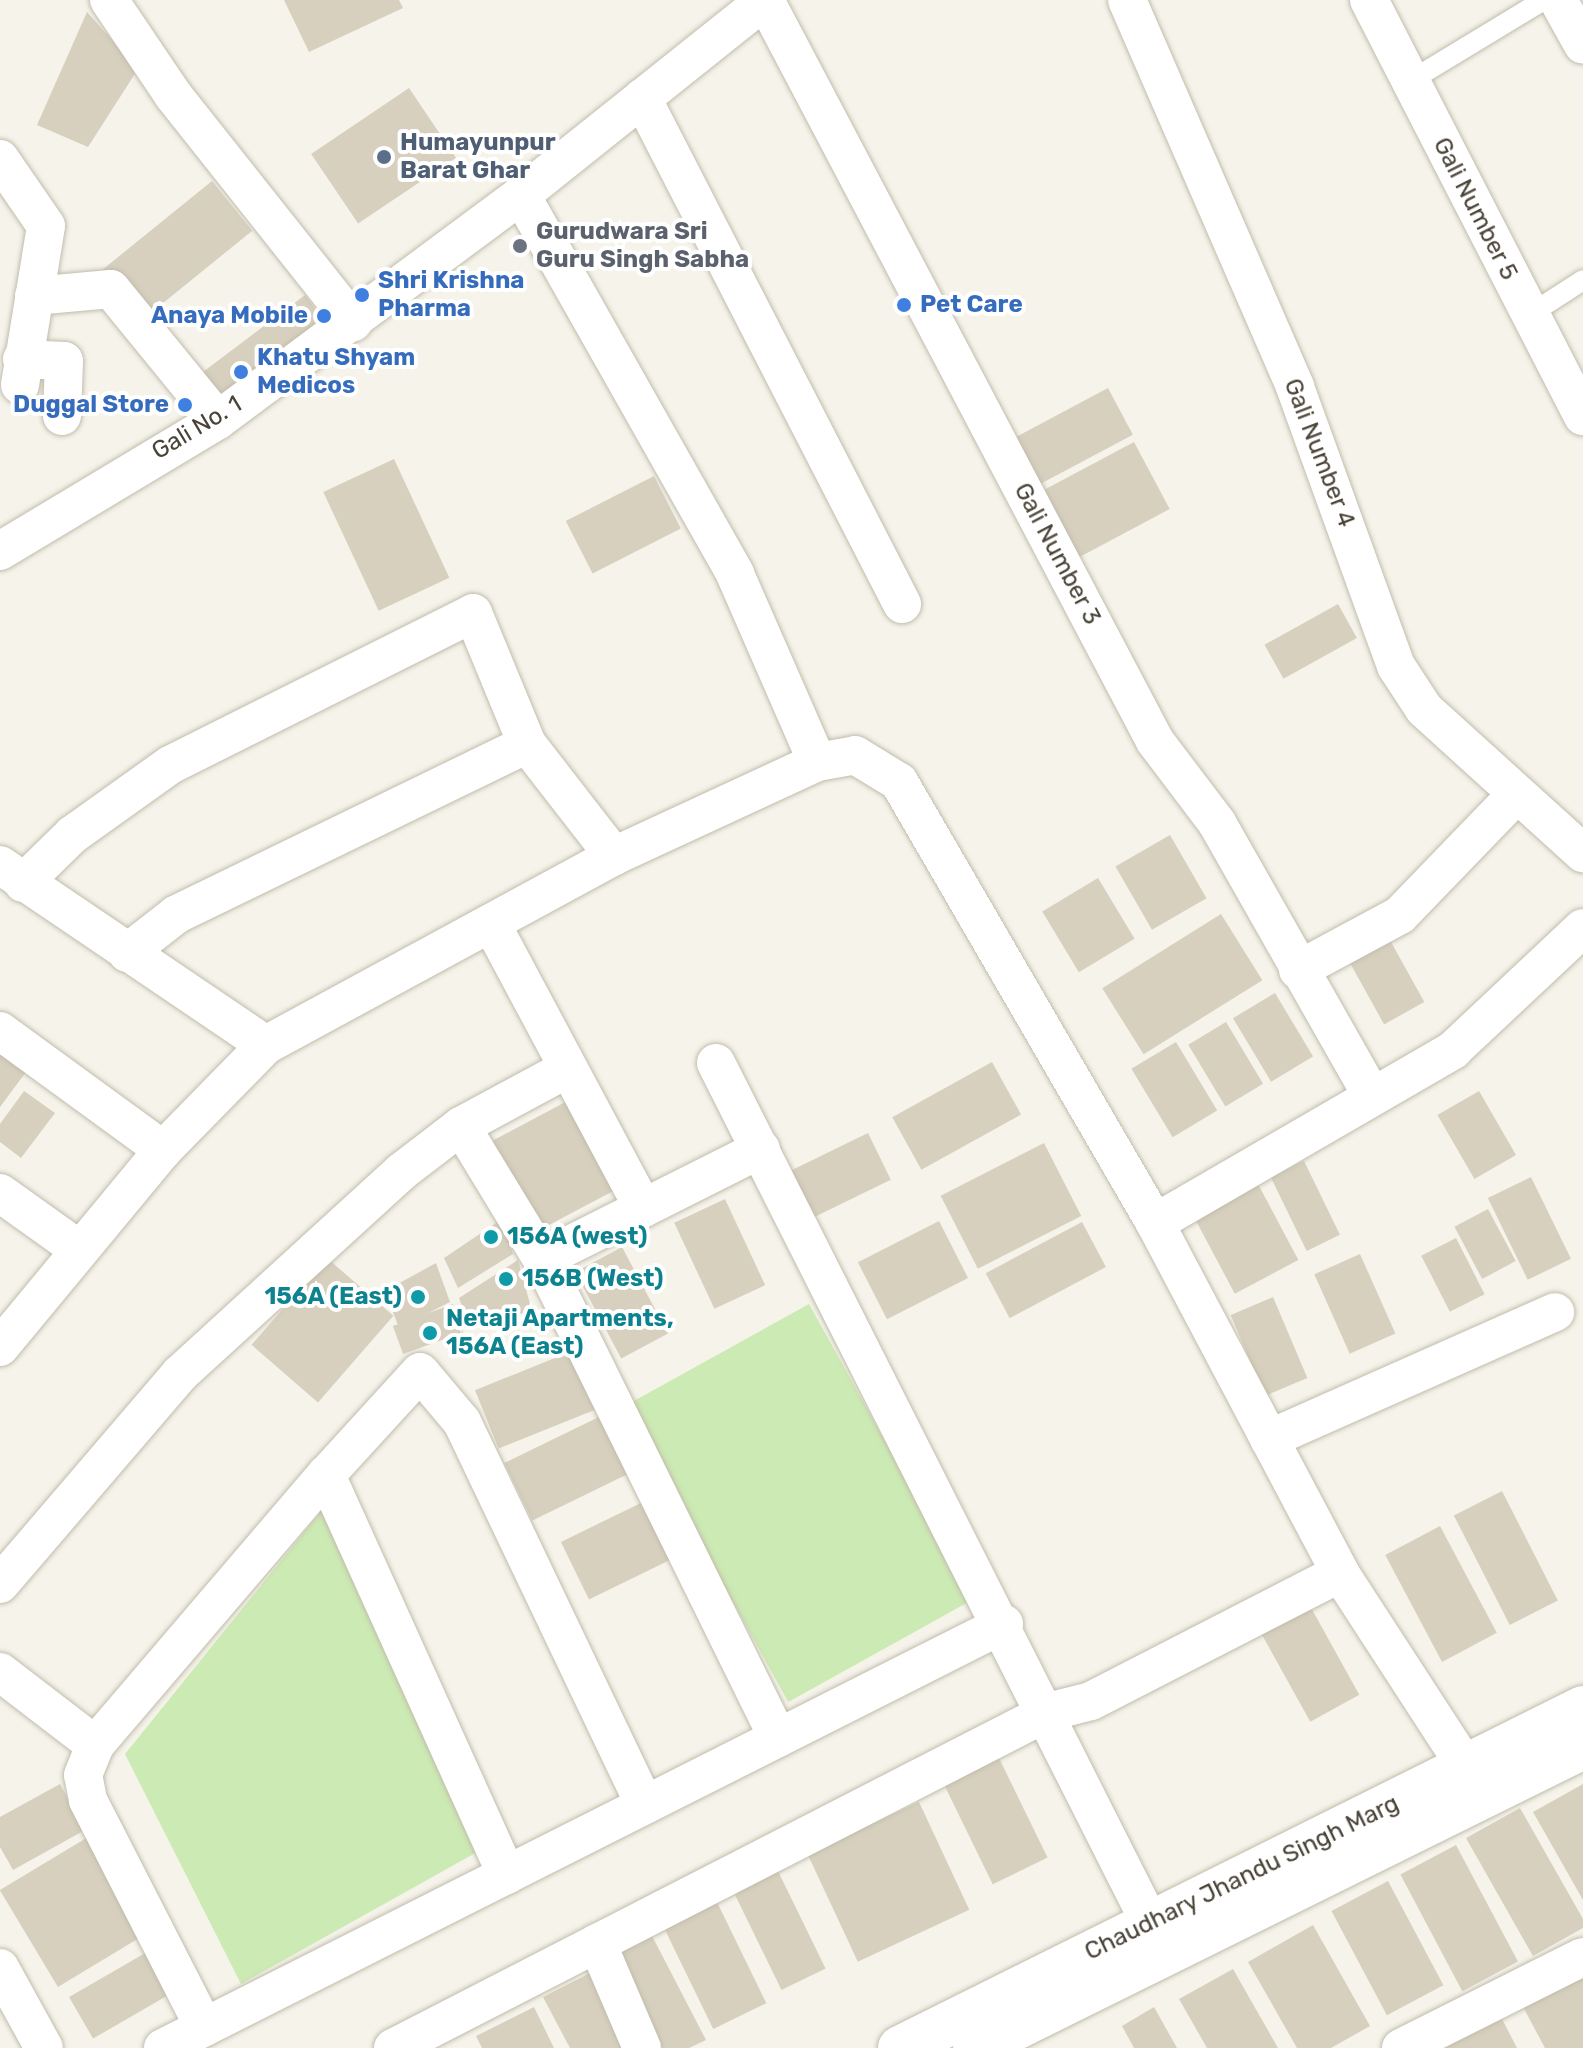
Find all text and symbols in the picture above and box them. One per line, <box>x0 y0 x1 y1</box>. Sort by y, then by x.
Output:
place label: Humayunpur Barat Ghar <box>400 129 556 185</box>
street label: Gali Number 5 <box>1427 133 1523 285</box>
marker: Humayunpur Barat Ghar <box>375 148 393 166</box>
place label: Gurudwara Sri Guru Singh Sabha <box>536 218 749 274</box>
marker: Gurudwara Sri Guru Singh Sabha <box>511 237 529 255</box>
place label: Shri Krishna Pharma <box>378 267 525 323</box>
marker: Shri Krishna Pharma <box>353 286 371 304</box>
place label: Pet Care <box>920 291 1023 319</box>
marker: Pet Care <box>895 296 913 314</box>
place label: Anaya Mobile <box>151 302 308 330</box>
marker: Anaya Mobile <box>315 307 333 325</box>
place label: Khatu Shyam Medicos <box>257 344 415 400</box>
marker: Khatu Shyam Medicos <box>232 363 250 381</box>
street label: Gali Number 4 <box>1277 374 1361 532</box>
street label: Gali No. 1 <box>147 390 247 466</box>
place label: Duggal Store <box>13 391 169 419</box>
marker: Duggal Store <box>176 396 194 414</box>
street label: Gali Number 3 <box>1007 478 1107 630</box>
place label: 156A (west) <box>507 1223 648 1251</box>
marker: 156A (west) <box>482 1228 500 1246</box>
place label: 156B (West) <box>522 1265 663 1293</box>
marker: 156B (West) <box>497 1270 515 1288</box>
place label: 156A (East) <box>264 1283 402 1311</box>
marker: 156A (East) <box>409 1288 427 1306</box>
place label: Netaji Apartments, 156A (East) <box>446 1305 674 1361</box>
marker: Netaji Apartments, 156A (East) <box>421 1324 439 1342</box>
street label: Chaudhary Jhandu Singh Marg <box>1080 1789 1404 1967</box>

